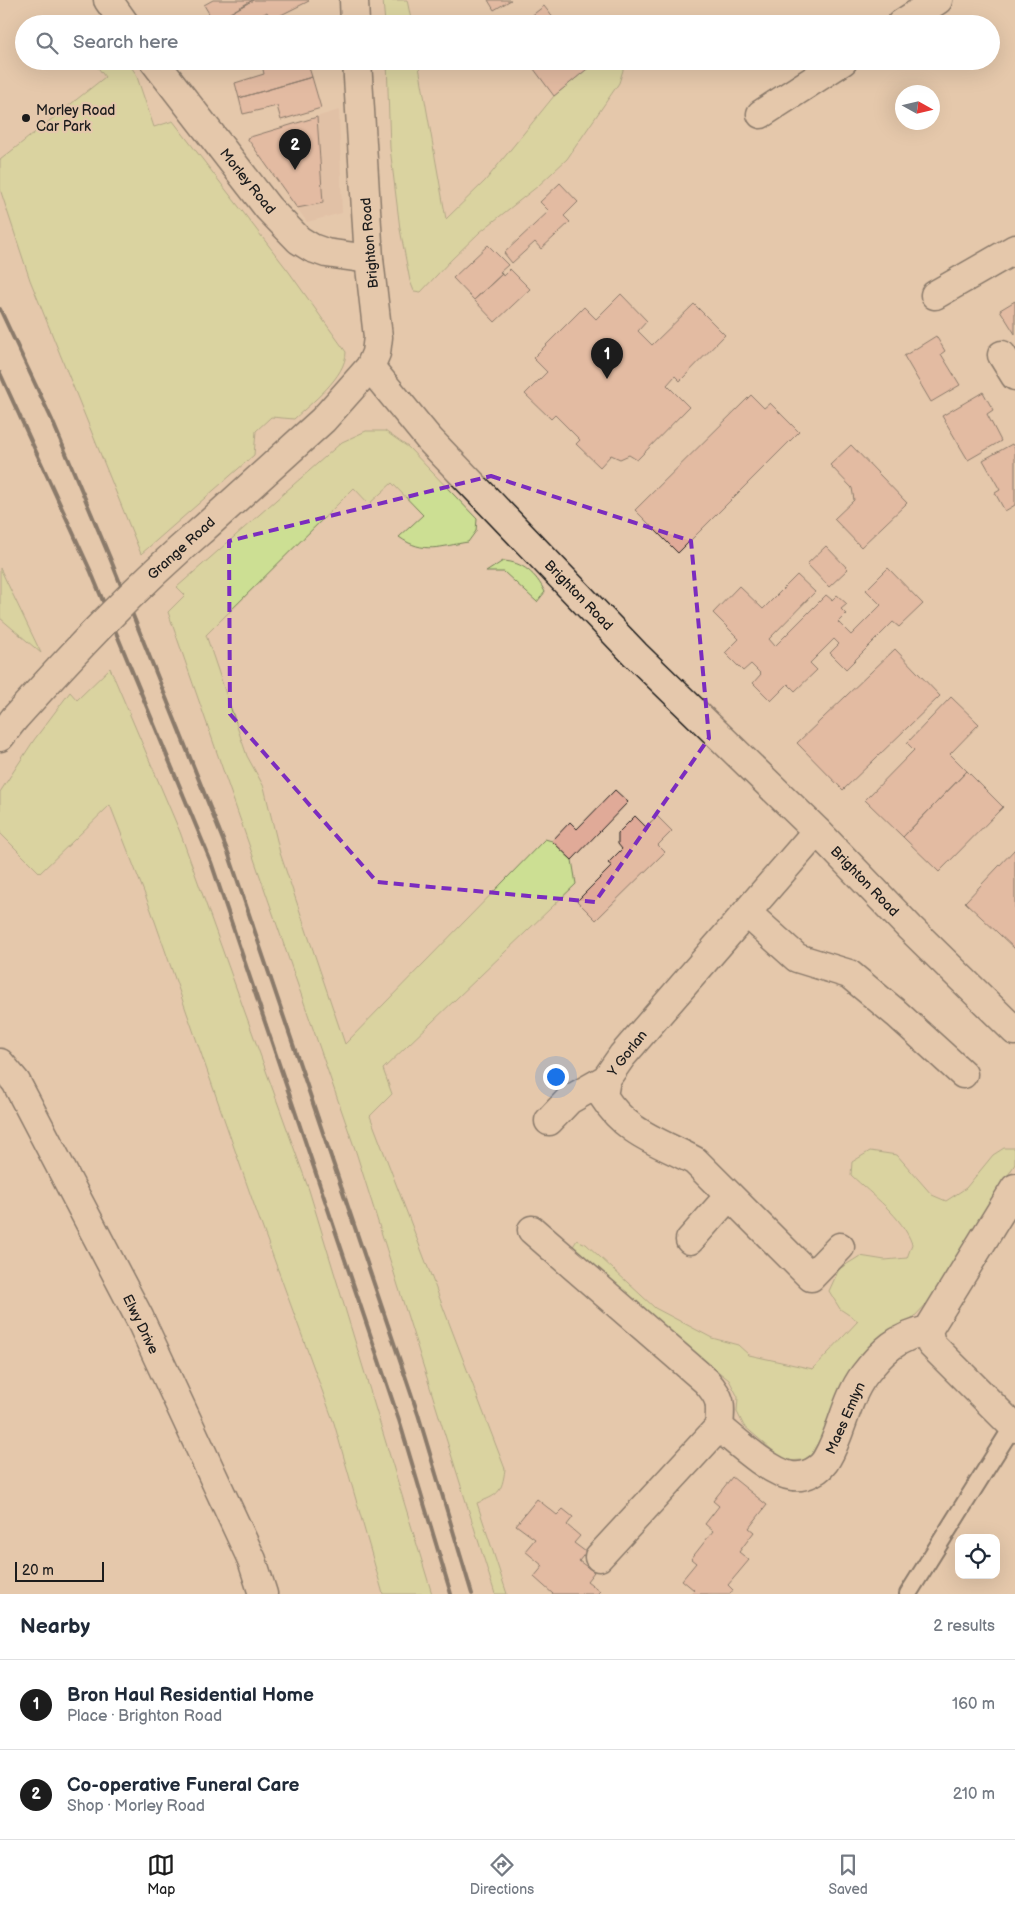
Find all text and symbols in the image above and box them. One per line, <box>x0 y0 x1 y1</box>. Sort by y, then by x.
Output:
search box <box>15 15 1000 70</box>
icon: search <box>33 29 61 57</box>
text: Search here <box>73 31 178 54</box>
north arrow <box>895 85 940 130</box>
place label: Morley Road Car Park <box>36 102 115 135</box>
marker: Morley Road Car Park <box>20 112 32 124</box>
pin: 2 <box>279 129 311 170</box>
street label: Morley Road <box>216 145 279 217</box>
street label: Brighton Road <box>357 197 382 289</box>
pin: 1 <box>591 338 623 379</box>
street label: Grange Road <box>144 514 219 583</box>
street label: Brighton Road <box>541 557 616 634</box>
street label: Brighton Road <box>827 843 902 920</box>
street label: Y Gorlan <box>603 1027 651 1081</box>
your location <box>543 1064 569 1090</box>
street label: Elwy Drive <box>119 1292 162 1357</box>
street label: Maes Emlyn <box>822 1379 869 1457</box>
map controls <box>955 1534 1000 1579</box>
button: locate <box>955 1534 1000 1579</box>
scale bar <box>15 1559 104 1582</box>
text: 20 m <box>22 1562 54 1579</box>
text: Nearby <box>20 1614 90 1639</box>
text: 2 results <box>933 1617 995 1636</box>
text: Bron Haul Residential Home <box>67 1684 314 1707</box>
text: 1 <box>33 1695 39 1714</box>
text: 160 m <box>952 1695 995 1714</box>
text: Place · Brighton Road <box>67 1707 222 1726</box>
text: Co-operative Funeral Care <box>67 1774 300 1797</box>
text: 2 <box>31 1785 41 1804</box>
text: 210 m <box>953 1785 995 1804</box>
text: Shop · Morley Road <box>67 1797 205 1816</box>
tab: Map <box>147 1851 175 1898</box>
tab: Directions <box>470 1851 534 1898</box>
tab: Saved <box>828 1851 868 1898</box>

